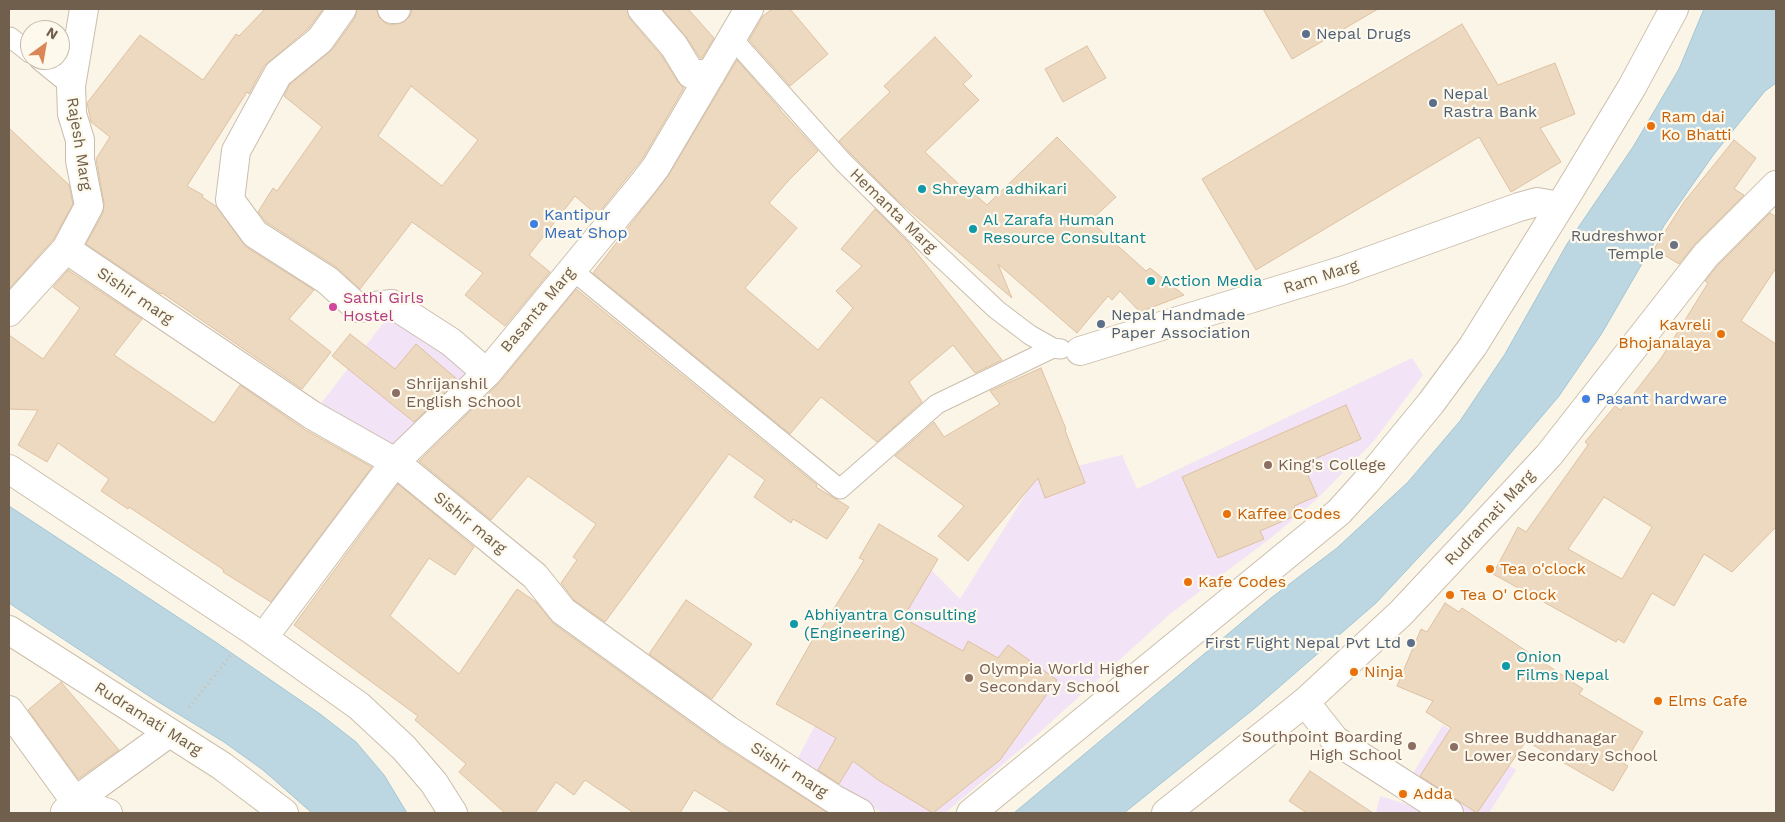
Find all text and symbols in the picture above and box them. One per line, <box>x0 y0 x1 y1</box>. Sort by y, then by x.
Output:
north arrow <box>20 20 70 70</box>
text: N <box>44 24 61 43</box>
place label: Nepal Drugs <box>1316 24 1411 44</box>
marker: Nepal Drugs <box>1300 28 1312 40</box>
place label: Nepal Rastra Bank <box>1443 84 1537 122</box>
street label: Rajesh Marg <box>62 96 96 192</box>
marker: Nepal Rastra Bank <box>1427 97 1439 109</box>
place label: Ram dai Ko Bhatti <box>1661 107 1732 145</box>
marker: Ram dai Ko Bhatti <box>1645 120 1657 132</box>
street label: Hemanta Marg <box>846 165 940 257</box>
place label: Shreyam adhikari <box>932 179 1067 199</box>
marker: Shreyam adhikari <box>916 183 928 195</box>
place label: Kantipur Meat Shop <box>544 205 627 243</box>
place label: Al Zarafa Human Resource Consultant <box>983 210 1146 248</box>
marker: Kantipur Meat Shop <box>528 218 540 230</box>
marker: Al Zarafa Human Resource Consultant <box>967 223 979 235</box>
place label: Rudreshwor Temple <box>1571 226 1664 264</box>
marker: Rudreshwor Temple <box>1668 239 1680 251</box>
street label: Ram Marg <box>1281 256 1361 298</box>
street label: Sishir marg <box>93 263 177 329</box>
street label: Basanta Marg <box>497 264 579 356</box>
place label: Action Media <box>1161 271 1262 291</box>
marker: Action Media <box>1145 275 1157 287</box>
place label: Sathi Girls Hostel <box>343 288 424 326</box>
marker: Sathi Girls Hostel <box>327 301 339 313</box>
place label: Nepal Handmade Paper Association <box>1111 305 1250 343</box>
place label: Kavreli Bhojanalaya <box>1618 315 1711 353</box>
marker: Nepal Handmade Paper Association <box>1095 318 1107 330</box>
marker: Kavreli Bhojanalaya <box>1715 328 1727 340</box>
place label: Shrijanshil English School <box>406 374 521 412</box>
marker: Shrijanshil English School <box>390 387 402 399</box>
place label: Pasant hardware <box>1596 389 1727 409</box>
marker: Pasant hardware <box>1580 393 1592 405</box>
place label: King's College <box>1278 455 1386 475</box>
marker: King's College <box>1262 459 1274 471</box>
street label: Rudramati Marg <box>1441 466 1539 570</box>
street label: Sishir marg <box>430 488 510 558</box>
place label: Kaffee Codes <box>1237 504 1341 524</box>
marker: Kaffee Codes <box>1221 508 1233 520</box>
place label: Tea o'clock <box>1500 559 1586 579</box>
marker: Tea o'clock <box>1484 563 1496 575</box>
place label: Kafe Codes <box>1198 572 1286 592</box>
marker: Kafe Codes <box>1182 576 1194 588</box>
place label: Tea O' Clock <box>1460 585 1556 605</box>
marker: Tea O' Clock <box>1444 589 1456 601</box>
place label: Abhiyantra Consulting (Engineering) <box>804 605 976 643</box>
marker: Abhiyantra Consulting (Engineering) <box>788 618 800 630</box>
place label: First Flight Nepal Pvt Ltd <box>1205 633 1401 653</box>
marker: First Flight Nepal Pvt Ltd <box>1405 637 1417 649</box>
place label: Onion Films Nepal <box>1516 647 1609 685</box>
place label: Olympia World Higher Secondary School <box>979 659 1149 697</box>
marker: Onion Films Nepal <box>1500 660 1512 672</box>
place label: Ninja <box>1364 662 1403 682</box>
marker: Ninja <box>1348 666 1360 678</box>
marker: Olympia World Higher Secondary School <box>963 672 975 684</box>
street label: Rudramati Marg <box>91 678 205 760</box>
place label: Elms Cafe <box>1668 691 1747 711</box>
marker: Elms Cafe <box>1652 695 1664 707</box>
place label: Southpoint Boarding High School <box>1242 727 1402 765</box>
place label: Shree Buddhanagar Lower Secondary School <box>1464 728 1658 766</box>
street label: Sishir marg <box>747 738 831 802</box>
marker: Southpoint Boarding High School <box>1406 740 1418 752</box>
marker: Shree Buddhanagar Lower Secondary School <box>1448 741 1460 753</box>
place label: Adda <box>1413 784 1453 804</box>
marker: Adda <box>1397 788 1409 800</box>

